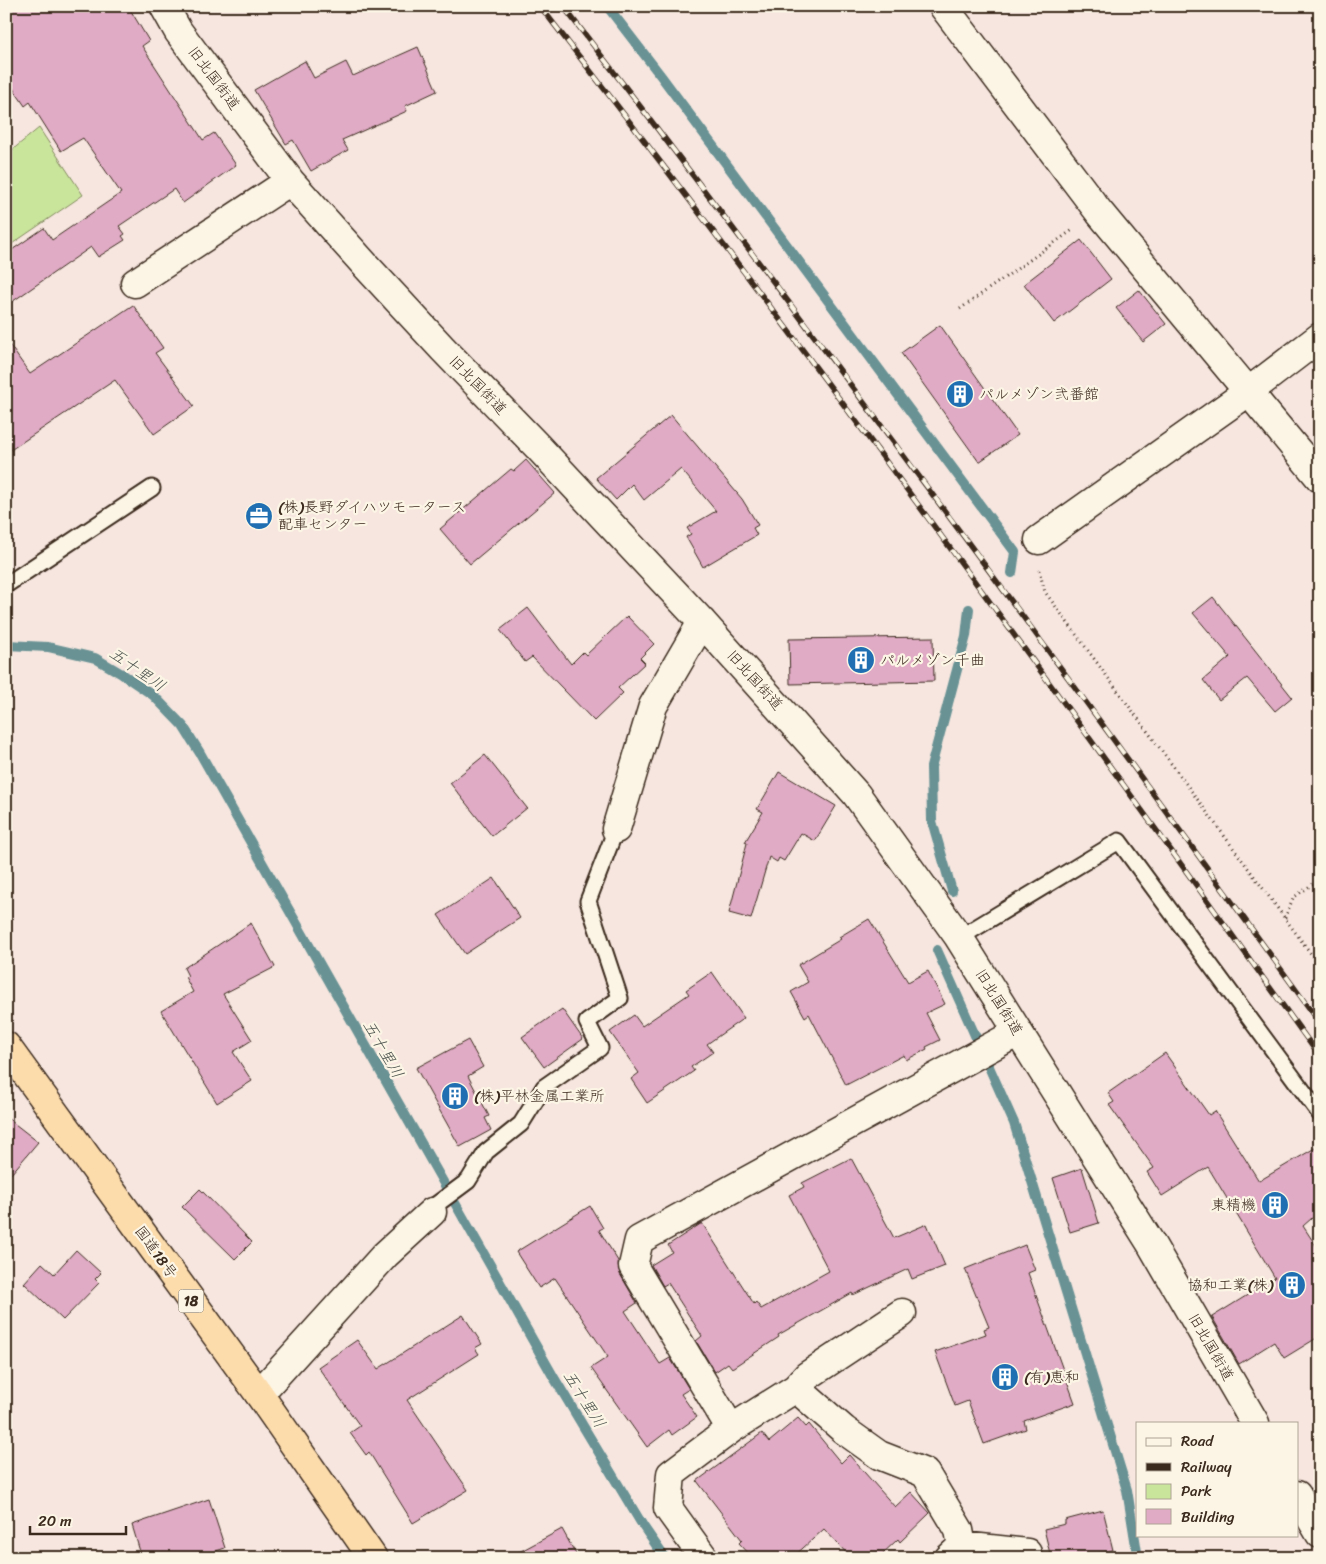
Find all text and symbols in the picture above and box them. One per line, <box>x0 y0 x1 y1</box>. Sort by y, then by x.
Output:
street label: 旧北国街道 <box>181 40 247 116</box>
street label: 旧北国街道 <box>443 349 513 421</box>
building icon: パルメゾン弐番館 <box>945 379 975 409</box>
place label: パルメゾン弐番館 <box>979 381 1099 407</box>
place label: (株)長野ダイハツモータース 配車センター <box>278 494 466 537</box>
office icon: (株)長野ダイハツモータース 配車センター <box>244 501 274 531</box>
water label: 五十里川 <box>103 639 172 700</box>
street label: 旧北国街道 <box>720 643 790 717</box>
building icon: パルメゾン千曲 <box>846 645 876 675</box>
place label: パルメゾン千曲 <box>880 647 985 673</box>
street label: 旧北国街道 <box>968 963 1030 1041</box>
water label: 五十里川 <box>355 1014 412 1084</box>
building icon: (株)平林金属工業所 <box>440 1081 470 1111</box>
place label: (株)平林金属工業所 <box>474 1083 605 1109</box>
building icon: 東精機 <box>1260 1190 1290 1220</box>
place label: 東精機 <box>1211 1192 1256 1218</box>
street label: 国道18号 <box>128 1220 184 1284</box>
building icon: 協和工業(株) <box>1277 1270 1307 1300</box>
place label: 協和工業(株) <box>1187 1272 1274 1298</box>
road number: 18 <box>178 1290 204 1312</box>
street label: 旧北国街道 <box>1181 1308 1241 1386</box>
building icon: (有)恵和 <box>990 1362 1020 1392</box>
water label: 五十里川 <box>555 1364 614 1434</box>
place label: (有)恵和 <box>1024 1364 1080 1390</box>
legend <box>1136 1422 1298 1536</box>
text: Road <box>1181 1428 1214 1454</box>
text: Railway <box>1181 1454 1232 1480</box>
text: Park <box>1181 1478 1212 1504</box>
scale bar <box>30 1504 126 1536</box>
text: Building <box>1181 1504 1235 1530</box>
text: 20 m <box>38 1508 72 1534</box>

